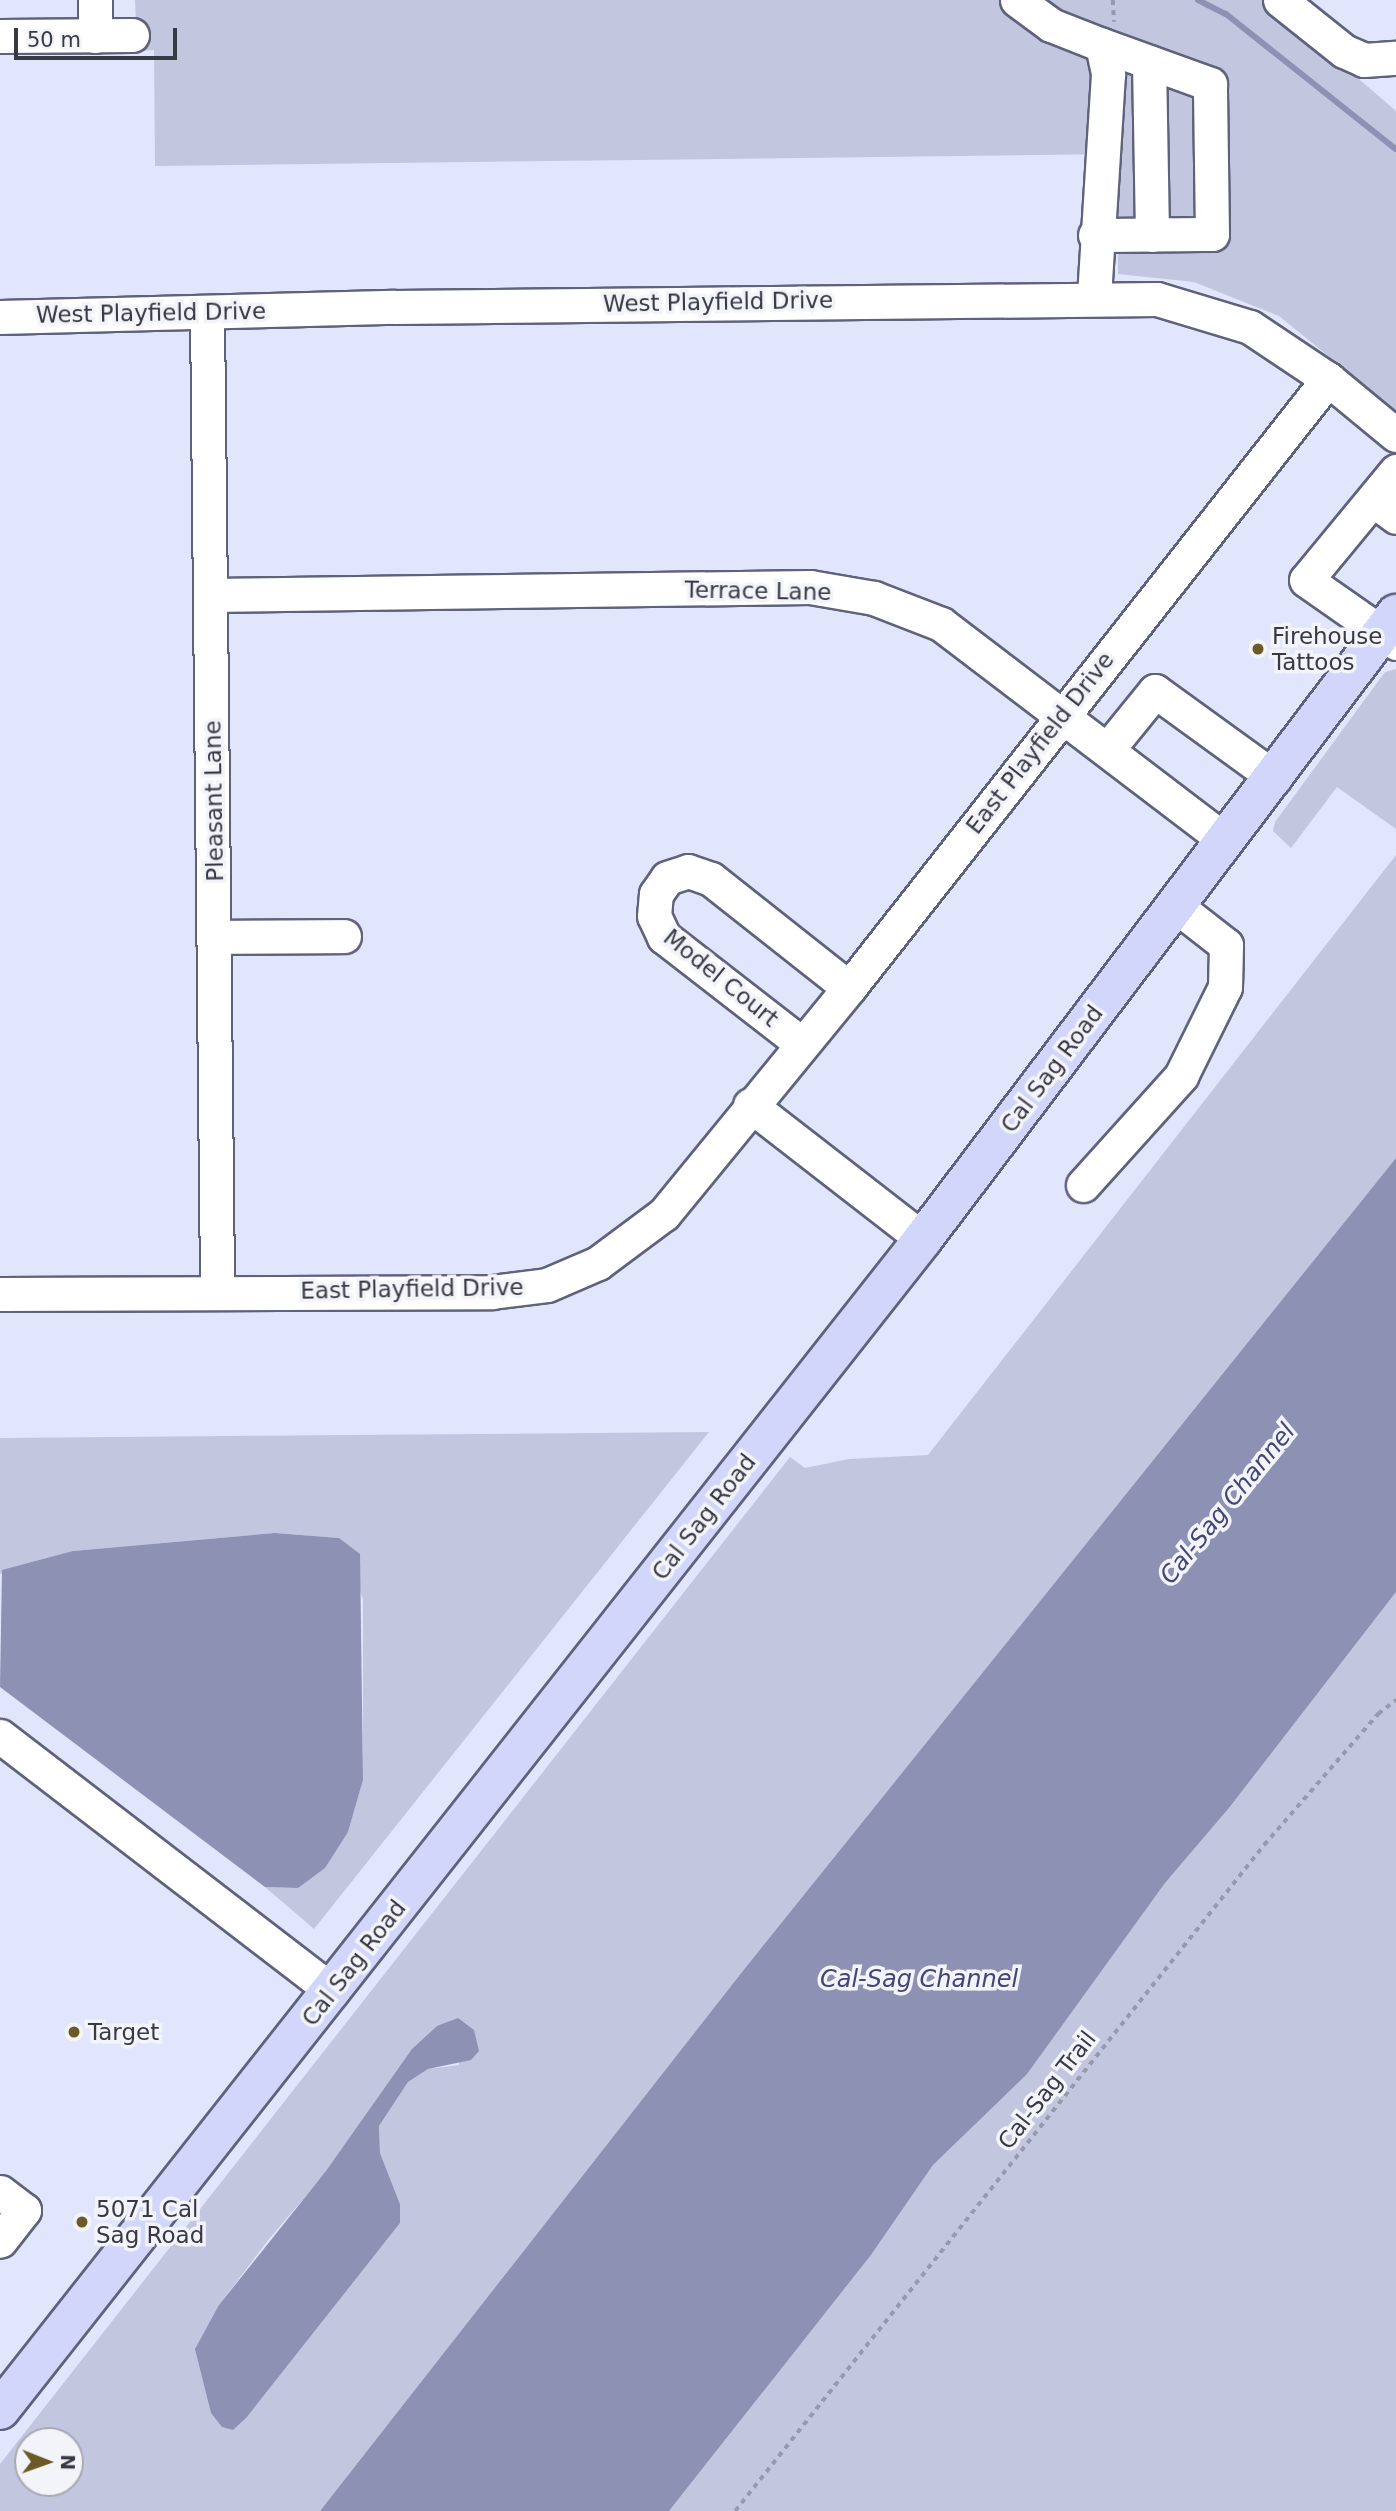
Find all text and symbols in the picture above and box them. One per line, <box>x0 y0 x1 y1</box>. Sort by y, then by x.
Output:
scale bar <box>18 14 180 58</box>
text: 50 m <box>27 28 81 52</box>
street label: West Playfield Drive <box>603 286 833 318</box>
street label: West Playfield Drive <box>36 297 266 329</box>
street label: Terrace Lane <box>684 576 832 606</box>
place label: Firehouse Tattoos <box>1272 622 1382 676</box>
marker: Firehouse Tattoos <box>1250 641 1266 657</box>
street label: East Playfield Drive <box>960 647 1120 839</box>
street label: Pleasant Lane <box>199 720 229 882</box>
street label: Model Court <box>658 923 784 1033</box>
street label: Cal Sag Road <box>995 1000 1109 1138</box>
street label: East Playfield Drive <box>300 1273 524 1305</box>
water label: Cal-Sag Channel <box>1154 1418 1302 1590</box>
street label: Cal Sag Road <box>646 1449 762 1585</box>
street label: Cal Sag Road <box>296 1895 412 2031</box>
water label: Cal-Sag Channel <box>820 1966 1018 1994</box>
place label: Target <box>88 2018 159 2046</box>
marker: Target <box>66 2024 82 2040</box>
street label: Cal-Sag Trail <box>992 2025 1102 2155</box>
place label: 5071 Cal Sag Road <box>96 2195 204 2249</box>
marker: 5071 Cal Sag Road <box>74 2214 90 2230</box>
north arrow <box>14 2427 84 2497</box>
text: N <box>57 2454 79 2470</box>

